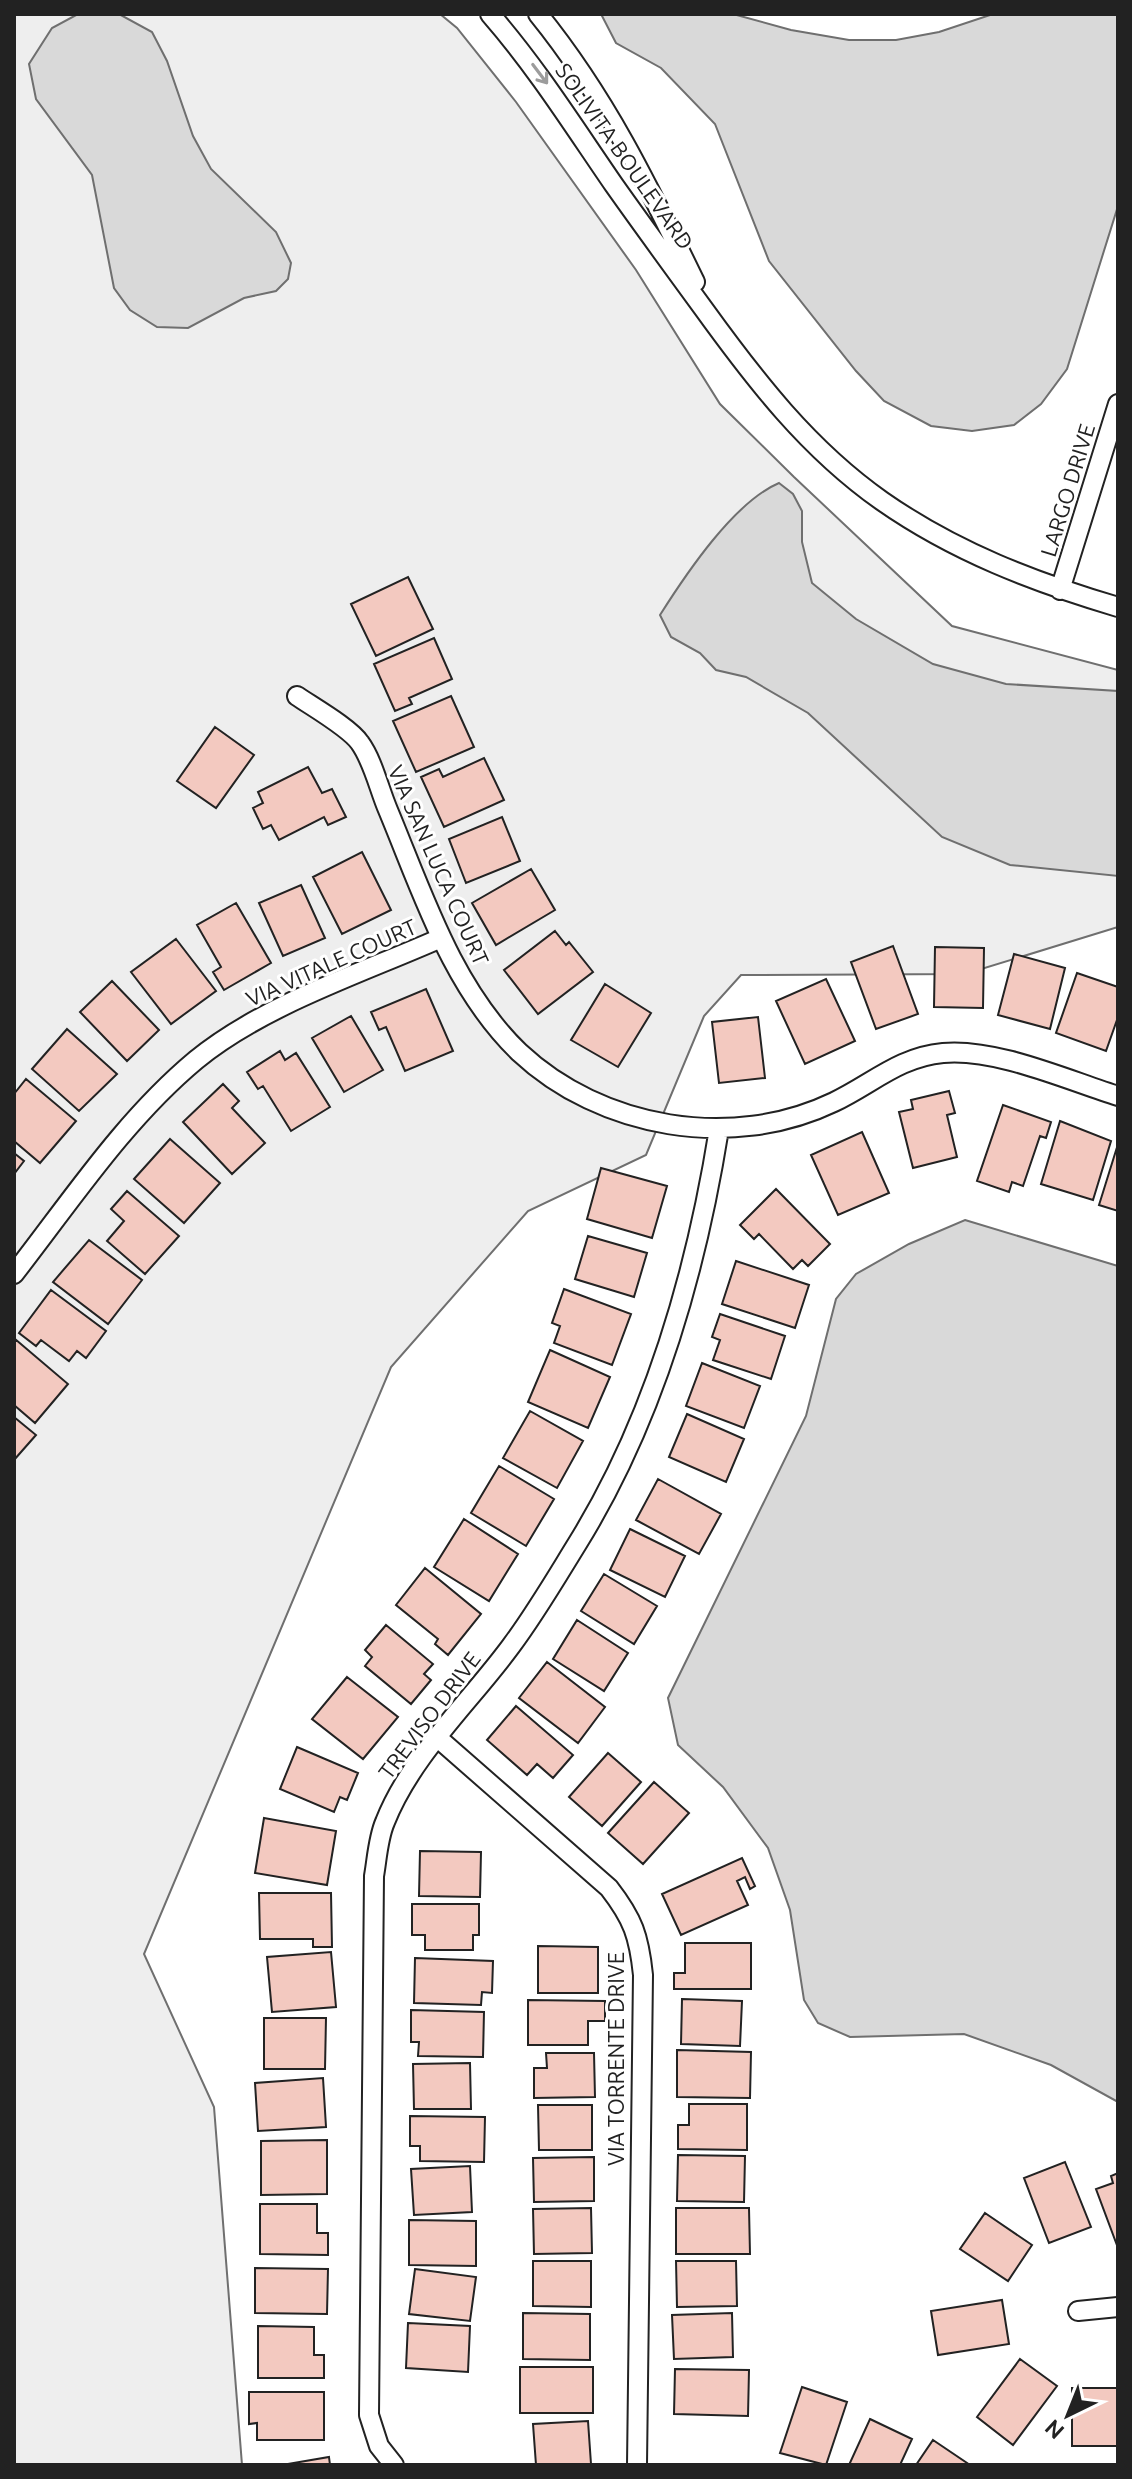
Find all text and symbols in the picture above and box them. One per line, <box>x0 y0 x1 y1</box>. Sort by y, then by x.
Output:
street label: SOLIVITA BOULEVARD <box>551 58 699 254</box>
one-way arrow <box>531 63 548 85</box>
street label: LARGO DRIVE <box>1035 421 1099 559</box>
street label: VIA SAN LUCA COURT <box>384 761 494 969</box>
street label: VIA VITALE COURT <box>242 913 420 1011</box>
street label: TREVISO DRIVE <box>373 1646 485 1784</box>
street label: VIA TORRENTE DRIVE <box>603 1952 628 2166</box>
north arrow <box>1028 2375 1108 2455</box>
text: N <box>1039 2415 1069 2445</box>

